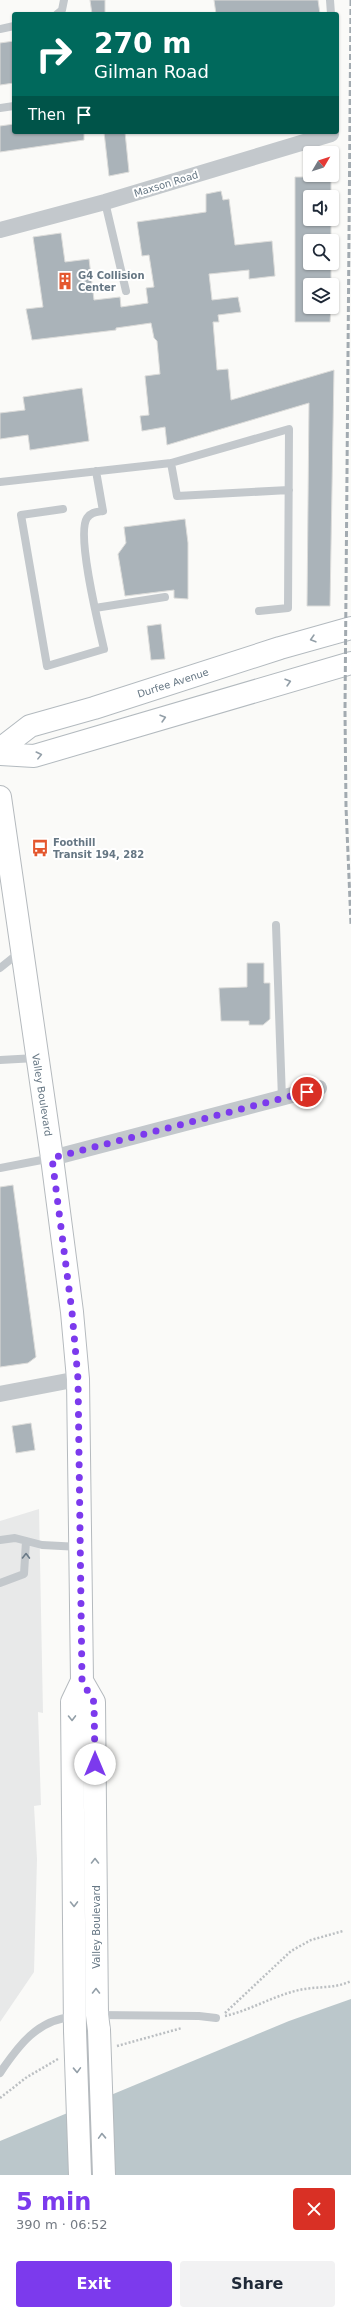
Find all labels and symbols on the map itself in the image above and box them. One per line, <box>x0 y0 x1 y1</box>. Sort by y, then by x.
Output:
north arrow <box>303 146 339 182</box>
street label: Maxson Road <box>133 169 199 199</box>
place label: G4 Collision Center <box>78 270 145 293</box>
building icon: G4 Collision Center <box>55 271 75 291</box>
one-way arrow <box>310 634 317 643</box>
street label: Durfee Avenue <box>136 666 210 700</box>
one-way arrow <box>285 678 292 687</box>
one-way arrow <box>160 714 167 723</box>
one-way arrow <box>35 751 42 759</box>
place label: Foothill Transit 194, 282 <box>53 837 144 860</box>
bus stop icon: Foothill Transit 194, 282 <box>30 838 50 858</box>
street label: Valley Boulevard <box>30 1053 54 1137</box>
pin <box>290 1075 324 1109</box>
one-way arrow <box>22 1553 30 1559</box>
one-way arrow <box>68 1715 76 1721</box>
position arrow <box>74 1743 116 1785</box>
one-way arrow <box>91 1858 99 1864</box>
street label: Valley Boulevard <box>91 1885 102 1969</box>
one-way arrow <box>70 1901 79 1907</box>
one-way arrow <box>92 1988 101 1994</box>
one-way arrow <box>72 2067 81 2073</box>
one-way arrow <box>98 2133 107 2139</box>

